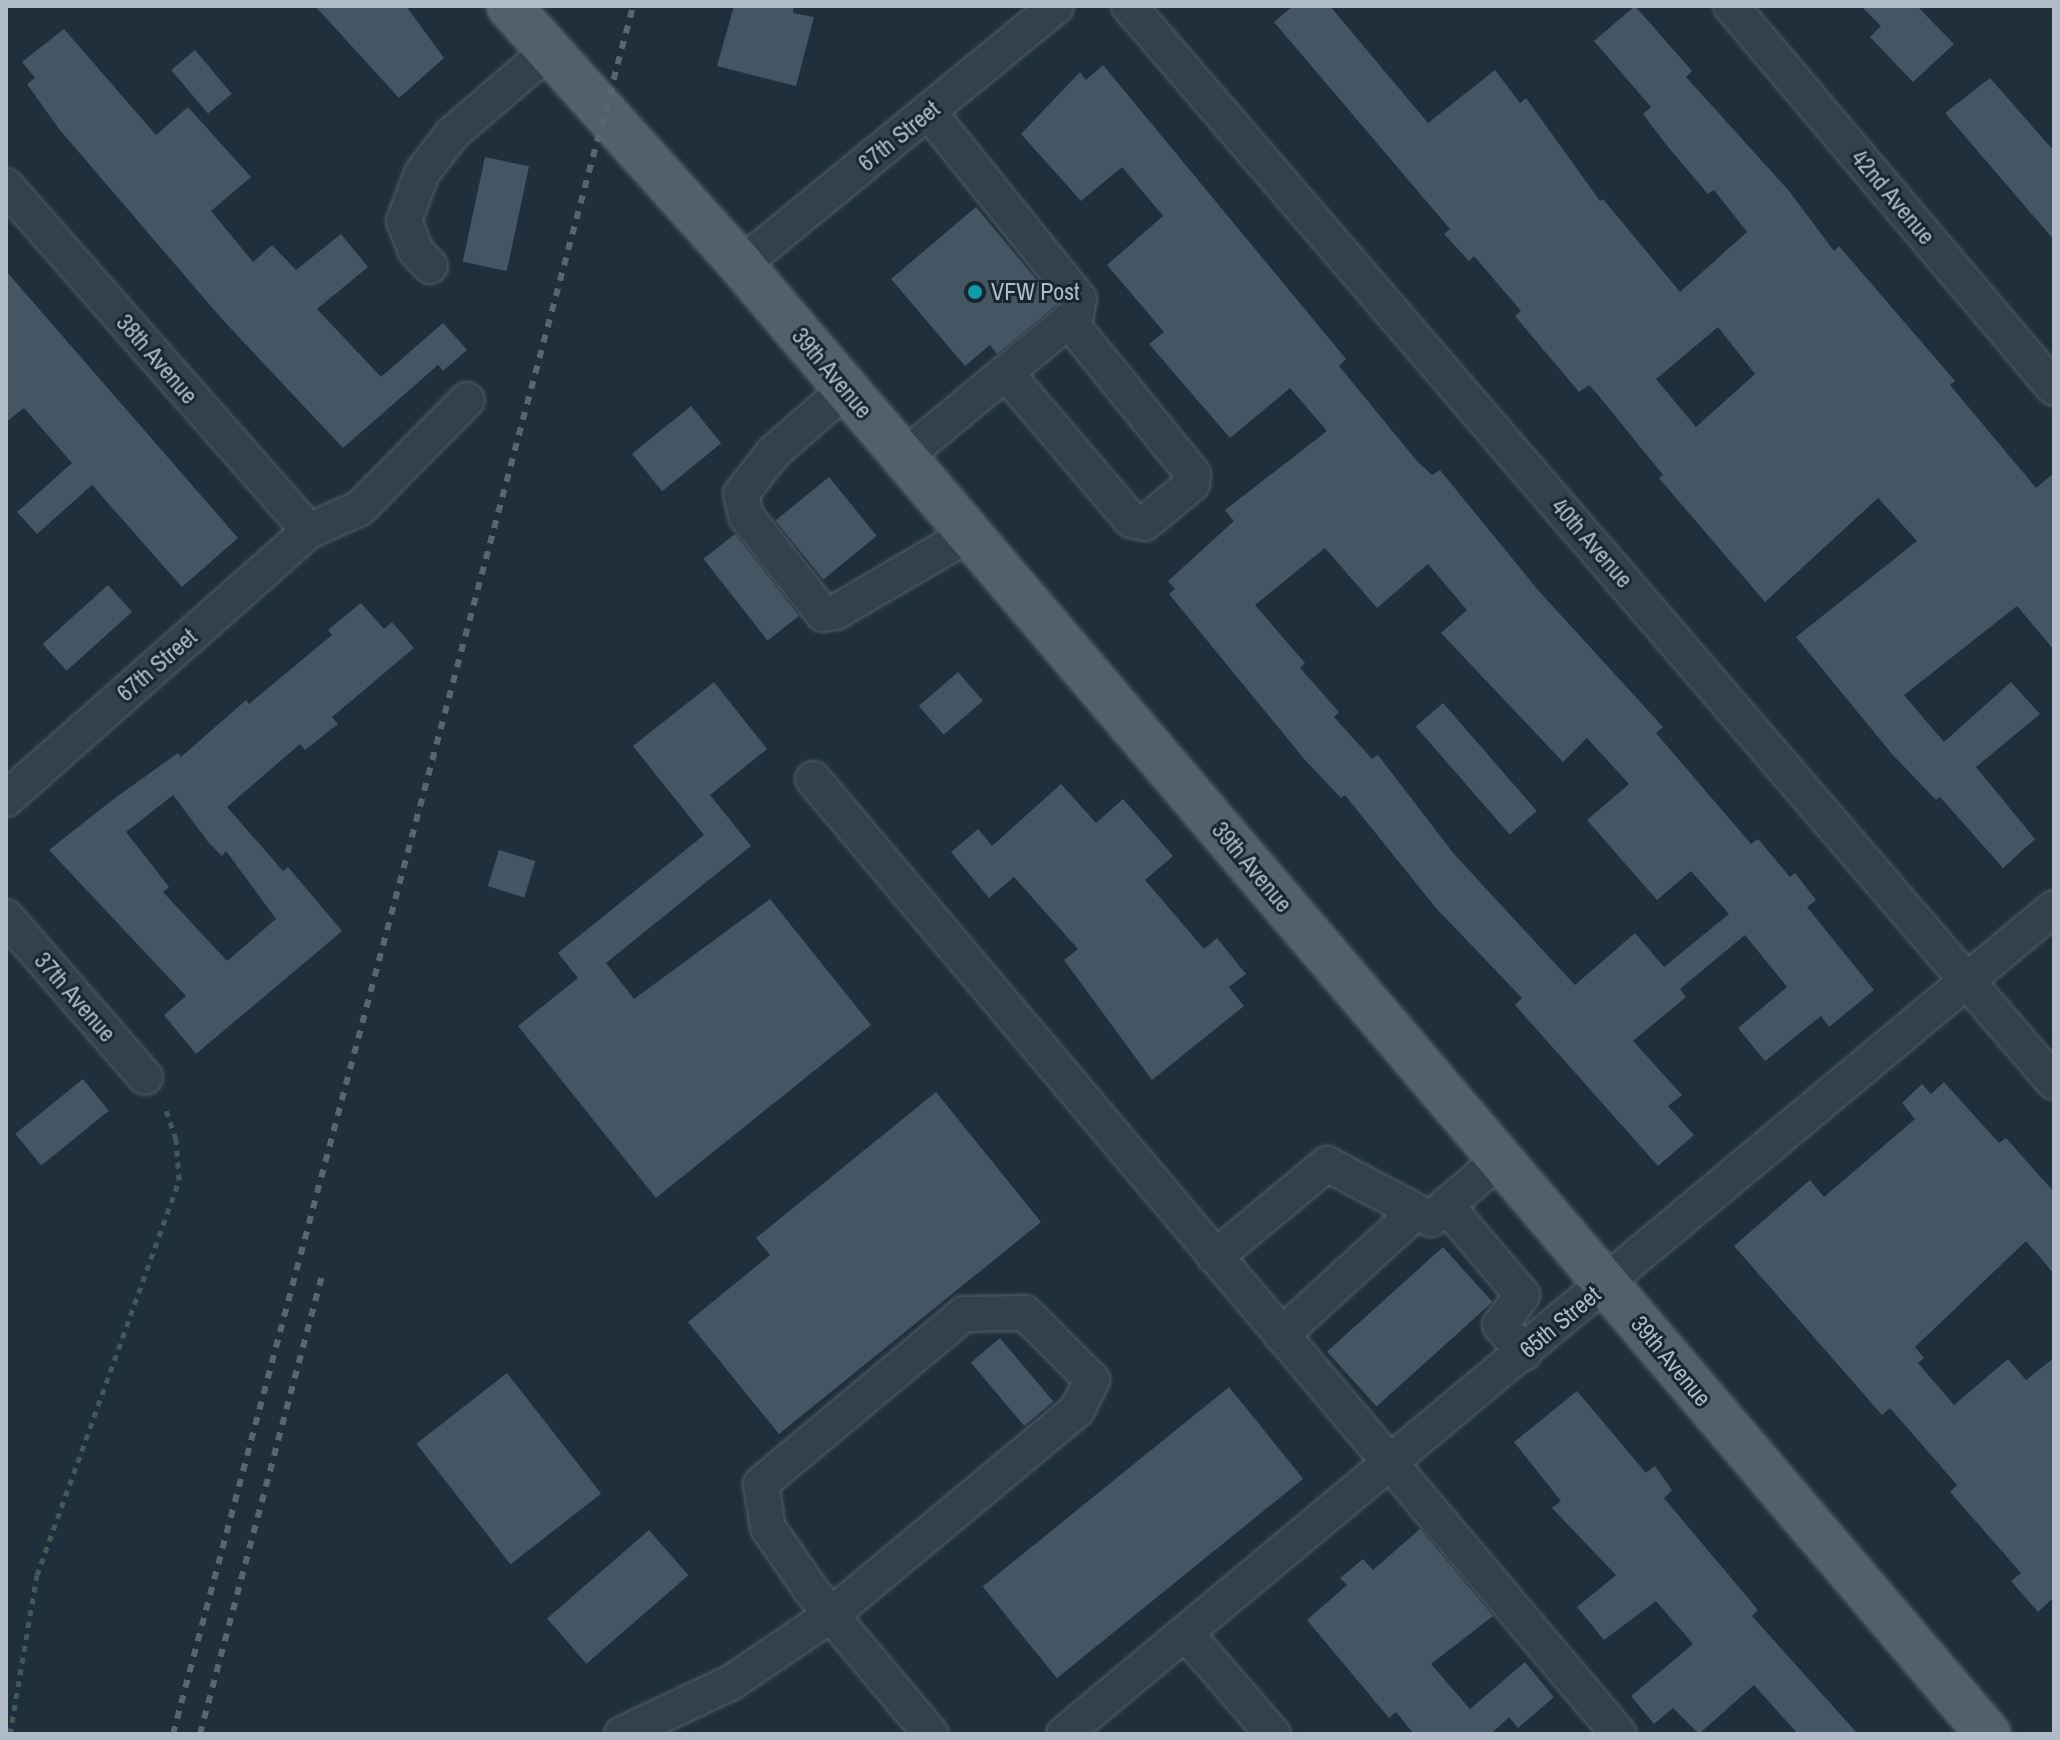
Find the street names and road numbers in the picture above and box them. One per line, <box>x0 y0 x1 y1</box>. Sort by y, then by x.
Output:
street label: 67th Street <box>853 95 945 177</box>
street label: 42nd Avenue <box>1845 143 1941 251</box>
street label: 38th Avenue <box>110 308 204 410</box>
street label: 39th Avenue <box>786 322 878 424</box>
street label: 40th Avenue <box>1545 492 1639 594</box>
street label: 67th Street <box>111 623 203 707</box>
street label: 39th Avenue <box>1206 816 1298 918</box>
street label: 37th Avenue <box>28 946 122 1048</box>
street label: 65th Street <box>1514 1280 1606 1364</box>
street label: 39th Avenue <box>1625 1310 1717 1412</box>

